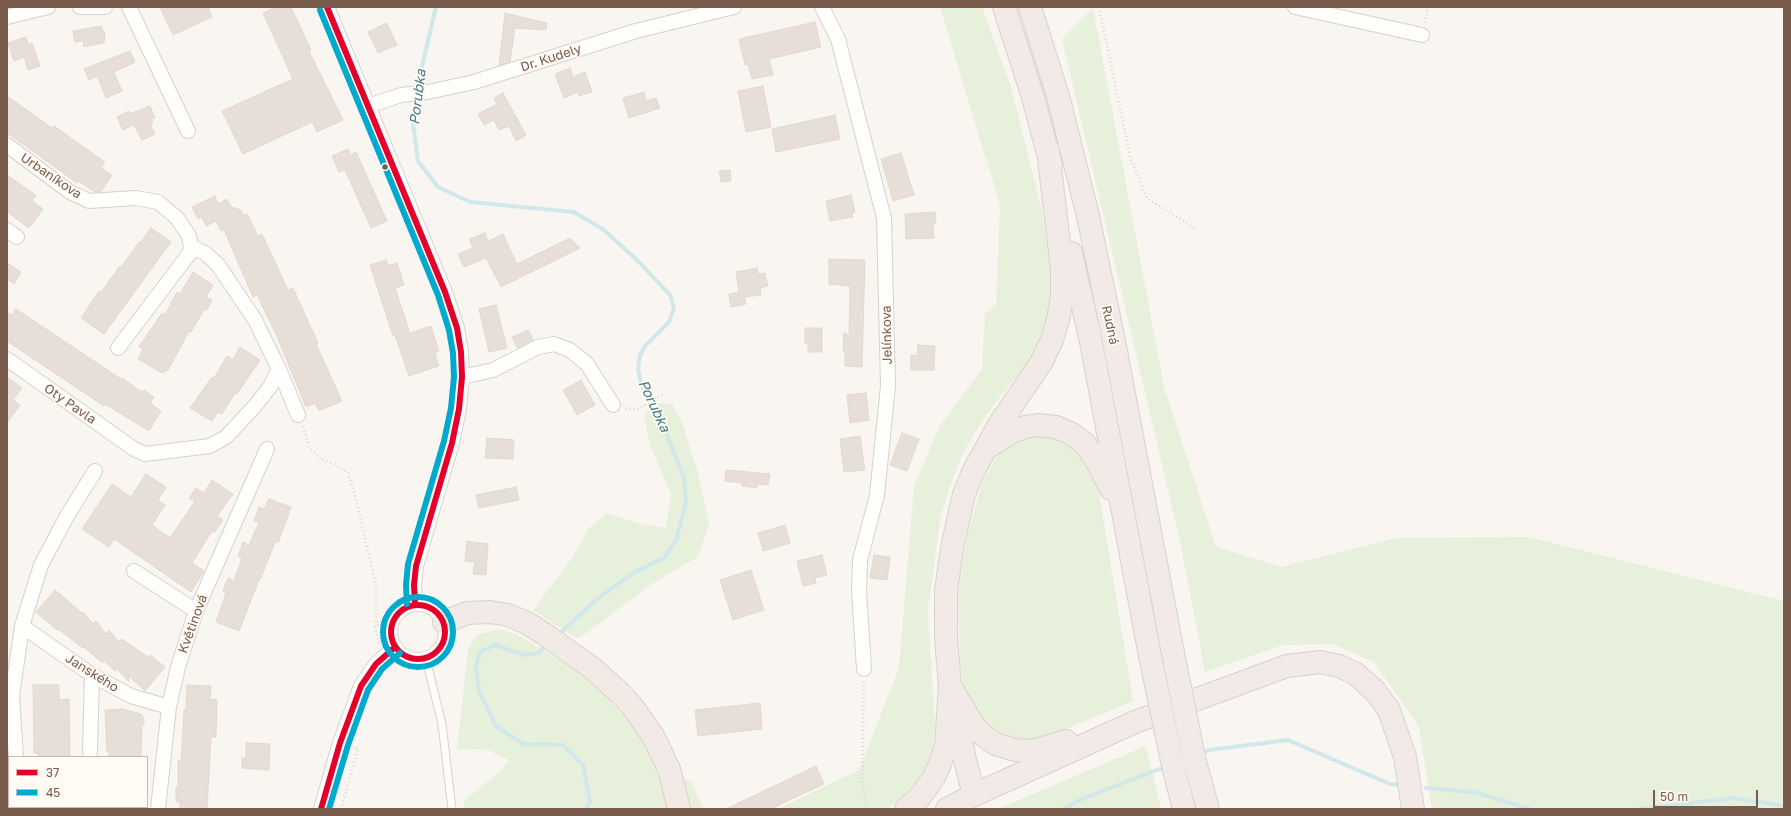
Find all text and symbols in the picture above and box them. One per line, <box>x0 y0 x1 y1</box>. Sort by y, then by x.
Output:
street label: Dr. Kudely <box>519 41 583 75</box>
water label: Porubka <box>406 68 430 126</box>
street label: Urbaníkova <box>17 150 85 202</box>
unlabelled marker <box>380 162 390 172</box>
street label: Rudná <box>1098 304 1122 346</box>
street label: Jelínkova <box>879 305 895 365</box>
water label: Porubka <box>635 377 673 435</box>
street label: Oty Pavla <box>41 380 99 428</box>
street label: Květinová <box>175 592 211 656</box>
street label: Janského <box>62 651 122 695</box>
legend <box>8 756 148 808</box>
text: 37 <box>46 765 59 780</box>
scale bar <box>1655 782 1760 808</box>
text: 45 <box>46 785 60 800</box>
text: 50 m <box>1660 789 1688 804</box>

